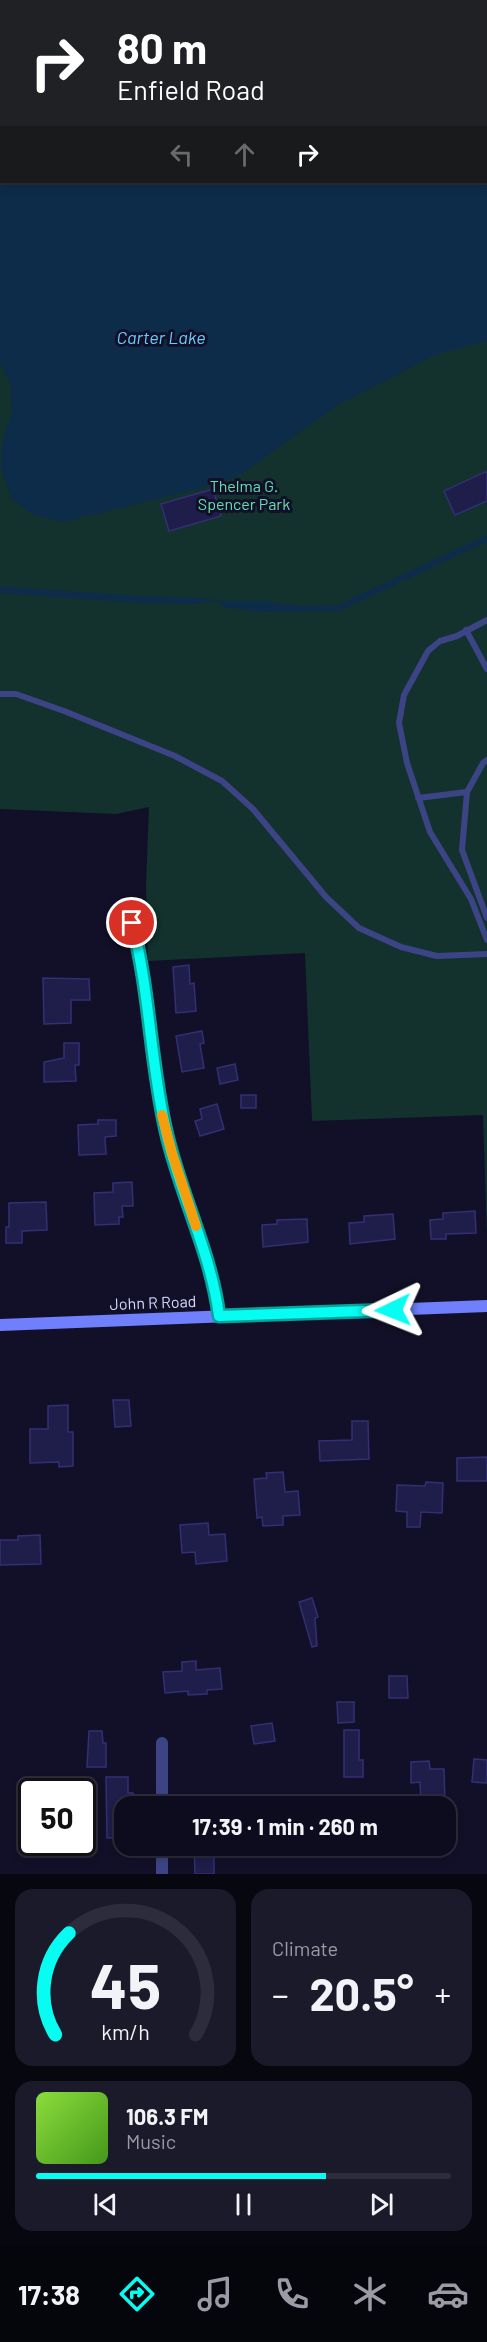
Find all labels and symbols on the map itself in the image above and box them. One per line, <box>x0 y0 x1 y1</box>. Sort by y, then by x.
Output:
water label: Carter Lake <box>117 326 205 348</box>
park label: Thelma G. Spencer Park <box>198 476 290 513</box>
pin <box>106 897 157 948</box>
position arrow <box>361 1278 425 1342</box>
street label: John R Road <box>109 1291 197 1313</box>
speed limit sign: 50 <box>18 1778 96 1856</box>

